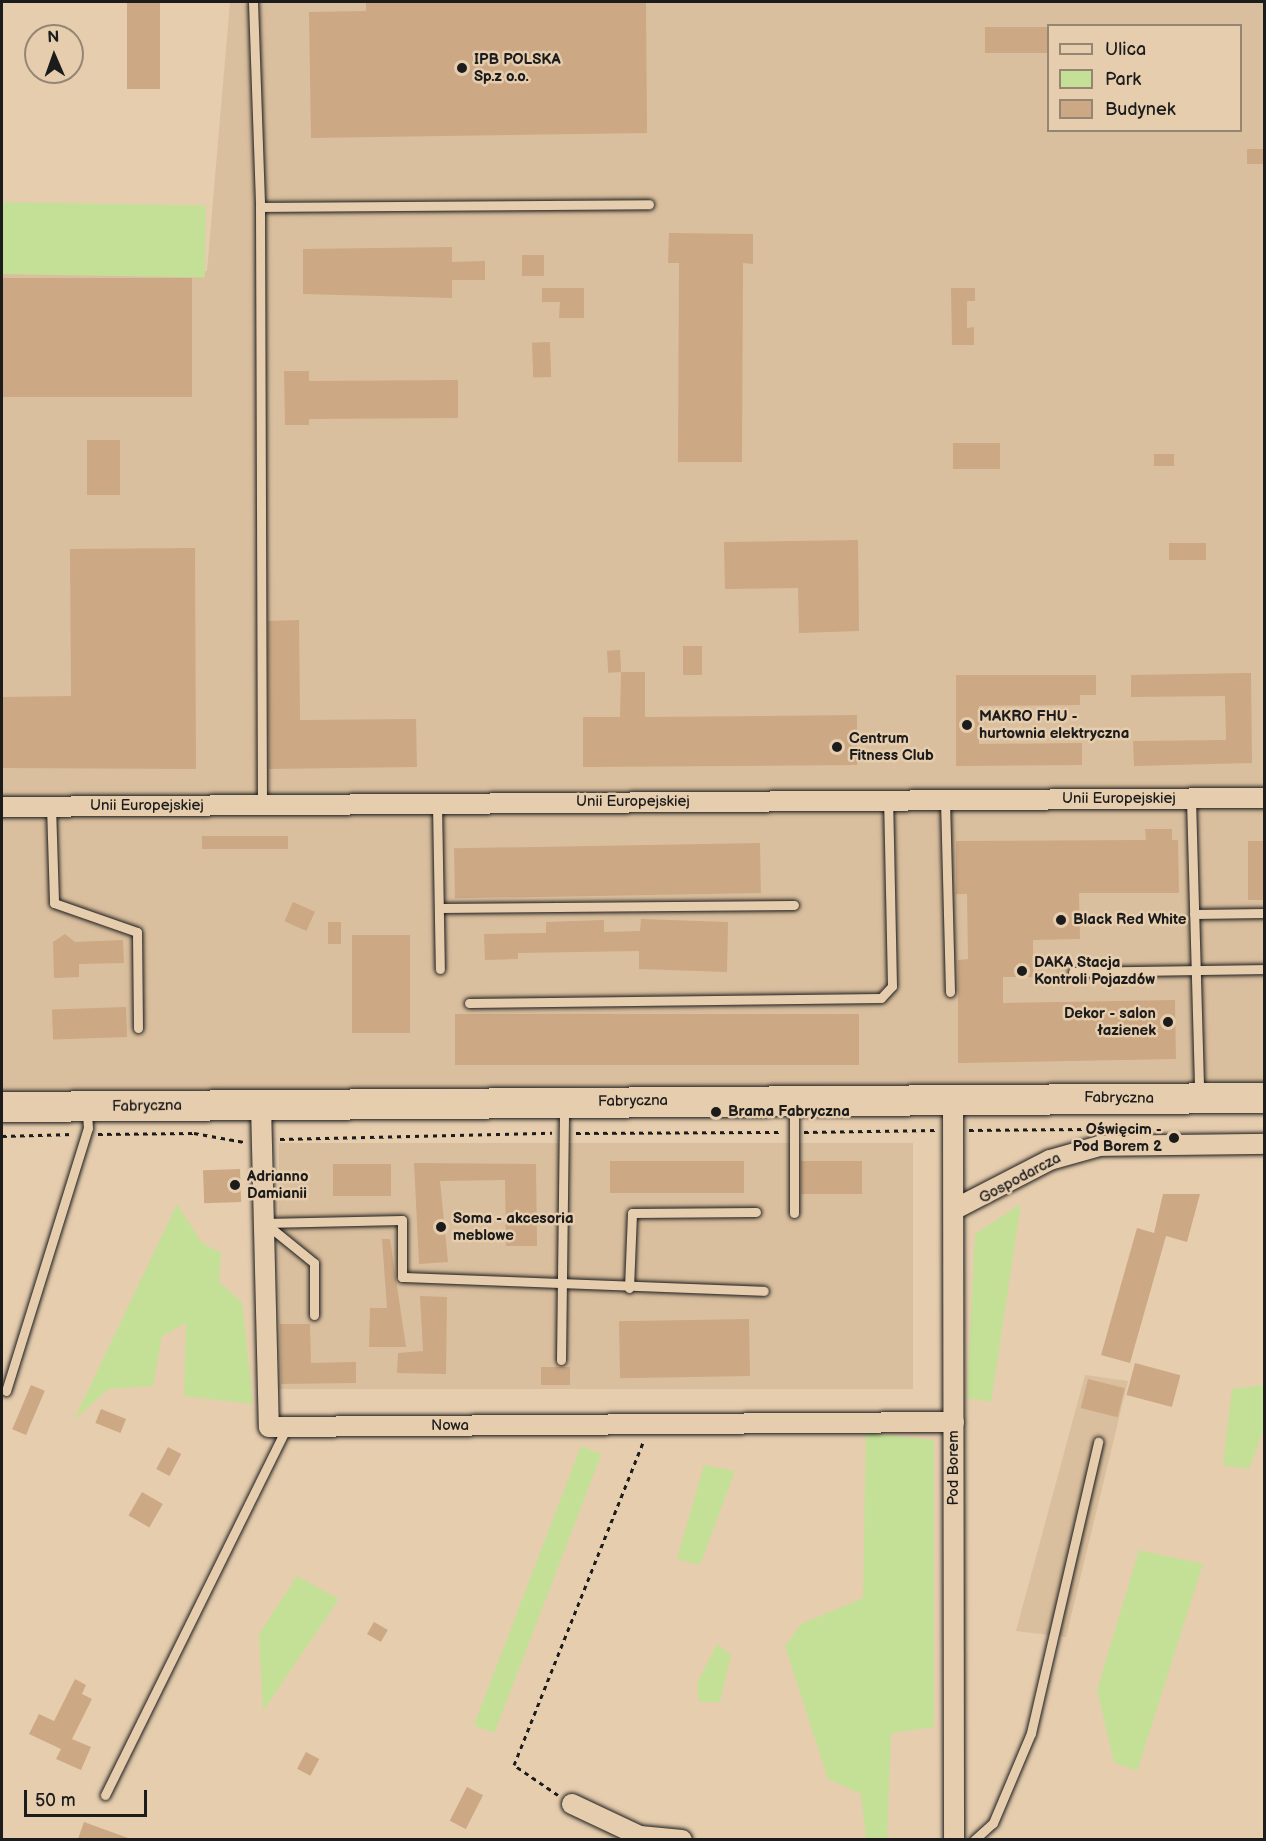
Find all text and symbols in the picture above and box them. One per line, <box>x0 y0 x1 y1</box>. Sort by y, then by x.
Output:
north arrow <box>24 24 84 84</box>
legend <box>1047 24 1242 132</box>
text: N <box>47 28 60 47</box>
text: Ulica <box>1105 39 1146 60</box>
place label: IPB POLSKA Sp.z o.o. <box>474 50 561 85</box>
marker: IPB POLSKA Sp.z o.o. <box>455 61 469 75</box>
text: Park <box>1105 69 1141 90</box>
text: Budynek <box>1105 99 1175 120</box>
place label: MAKRO FHU - hurtownia elektryczna <box>979 707 1129 742</box>
marker: MAKRO FHU - hurtownia elektryczna <box>960 718 974 732</box>
place label: Centrum Fitness Club <box>849 729 934 764</box>
marker: Centrum Fitness Club <box>830 740 844 754</box>
street label: Unii Europejskiej <box>1062 790 1176 808</box>
street label: Unii Europejskiej <box>576 793 690 811</box>
street label: Unii Europejskiej <box>90 797 204 815</box>
place label: Black Red White <box>1073 911 1186 929</box>
marker: Black Red White <box>1054 913 1068 927</box>
place label: DAKA Stacja Kontroli Pojazdów <box>1034 953 1155 988</box>
marker: DAKA Stacja Kontroli Pojazdów <box>1015 964 1029 978</box>
place label: Dekor - salon łazienek <box>1064 1004 1156 1039</box>
marker: Dekor - salon łazienek <box>1161 1015 1175 1029</box>
street label: Fabryczna <box>1084 1088 1154 1108</box>
street label: Fabryczna <box>598 1091 668 1111</box>
street label: Fabryczna <box>112 1096 182 1116</box>
place label: Brama Fabryczna <box>728 1103 850 1121</box>
marker: Brama Fabryczna <box>709 1105 723 1119</box>
place label: Oświęcim - Pod Borem 2 <box>1073 1120 1162 1155</box>
marker: Oświęcim - Pod Borem 2 <box>1167 1131 1181 1145</box>
street label: Gospodarcza <box>976 1149 1064 1207</box>
place label: Adrianno Damianii <box>247 1167 308 1202</box>
marker: Adrianno Damianii <box>228 1178 242 1192</box>
place label: Soma - akcesoria meblowe <box>453 1209 573 1244</box>
marker: Soma - akcesoria meblowe <box>434 1220 448 1234</box>
street label: Nowa <box>431 1417 469 1435</box>
street label: Pod Borem <box>945 1430 963 1506</box>
scale bar <box>27 1778 150 1816</box>
text: 50 m <box>35 1790 76 1811</box>

